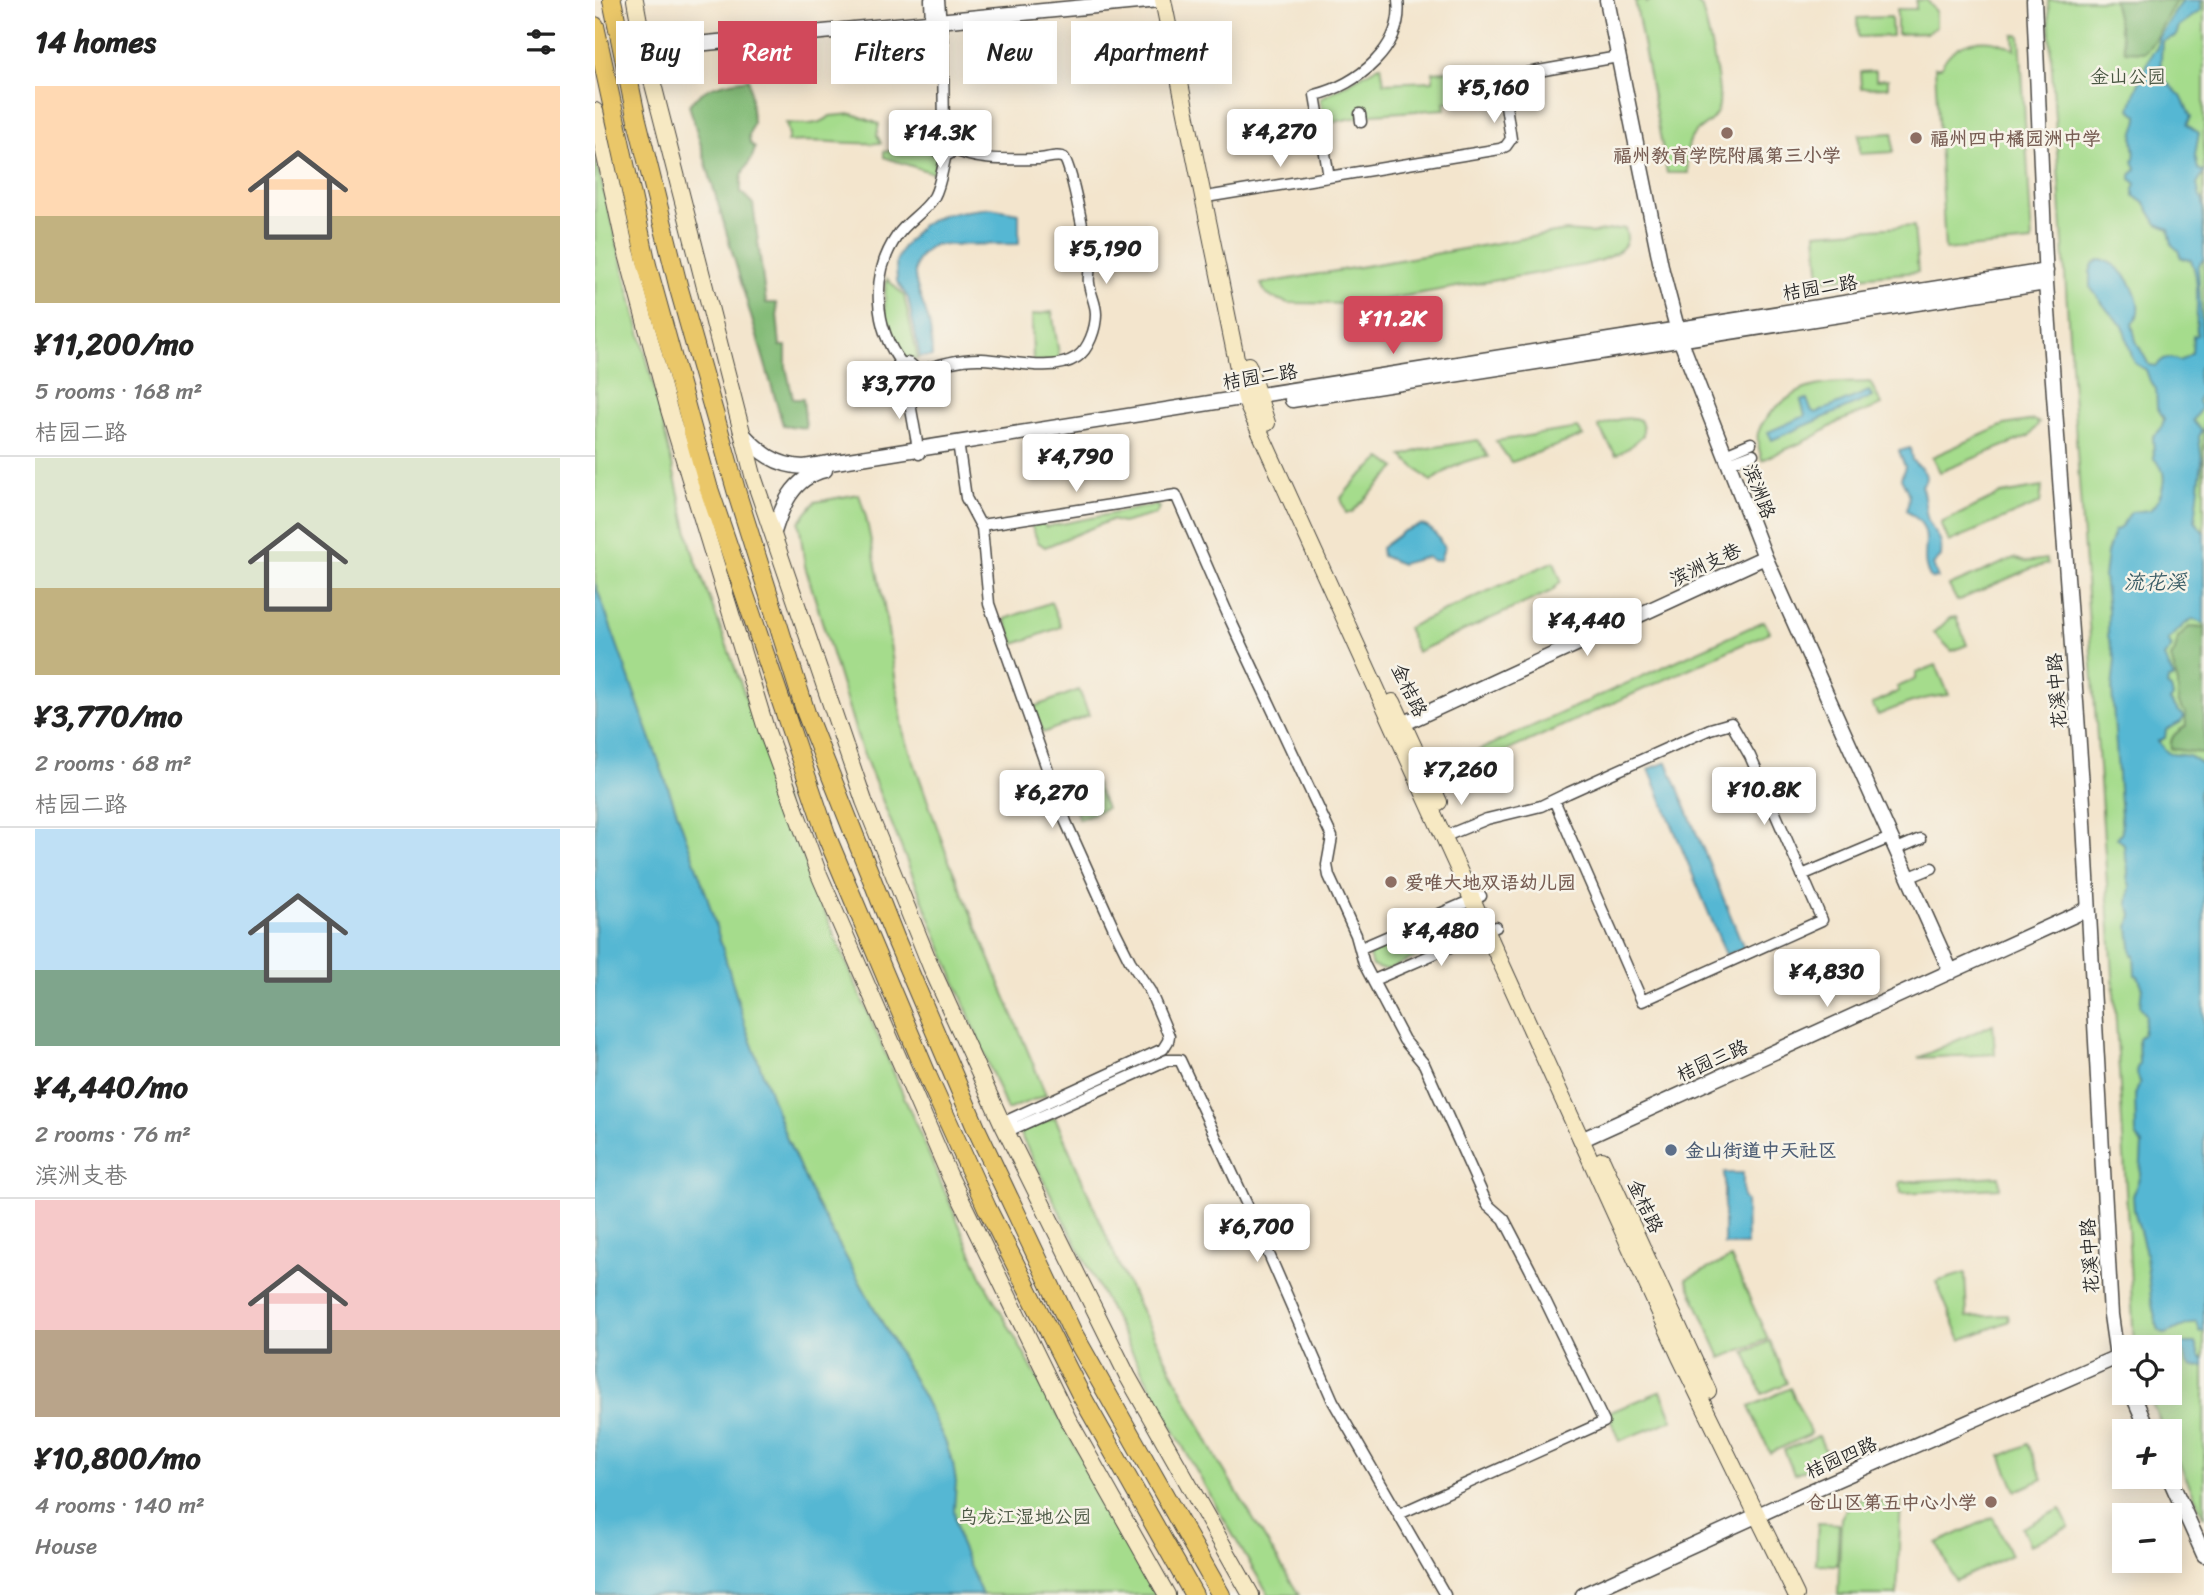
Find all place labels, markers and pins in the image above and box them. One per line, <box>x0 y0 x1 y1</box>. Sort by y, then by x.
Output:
pin: ¥5,160 <box>1437 66 1551 125</box>
pin: ¥14.3K <box>883 110 997 170</box>
pin: ¥4,270 <box>1223 110 1337 169</box>
place label: 福州四中橘园洲中学 <box>1930 122 2101 155</box>
marker: 福州教育学院附属第三小学 <box>1719 125 1735 141</box>
marker: 福州四中橘园洲中学 <box>1908 130 1924 146</box>
place label: 福州教育学院附属第三小学 <box>1613 139 1841 172</box>
pin: ¥5,190 <box>1049 226 1163 286</box>
pin: ¥11.2K <box>1336 296 1450 356</box>
pin: ¥3,770 <box>842 362 956 421</box>
pin: ¥4,790 <box>1019 434 1133 494</box>
pin: ¥4,440 <box>1530 598 1644 658</box>
pin: ¥7,260 <box>1404 748 1518 807</box>
pin: ¥10.8K <box>1707 768 1821 827</box>
pin: ¥6,270 <box>995 770 1109 830</box>
place label: 爱唯大地双语幼儿园 <box>1405 866 1576 899</box>
marker: 爱唯大地双语幼儿园 <box>1383 874 1399 890</box>
pin: ¥4,480 <box>1384 908 1498 968</box>
pin: ¥4,830 <box>1770 950 1884 1009</box>
place label: 金山街道中天社区 <box>1685 1134 1837 1167</box>
marker: 金山街道中天社区 <box>1663 1142 1679 1158</box>
pin: ¥6,700 <box>1200 1204 1314 1264</box>
place label: 仓山区第五中心小学 <box>1806 1486 1977 1519</box>
marker: 仓山区第五中心小学 <box>1983 1494 1999 1510</box>

